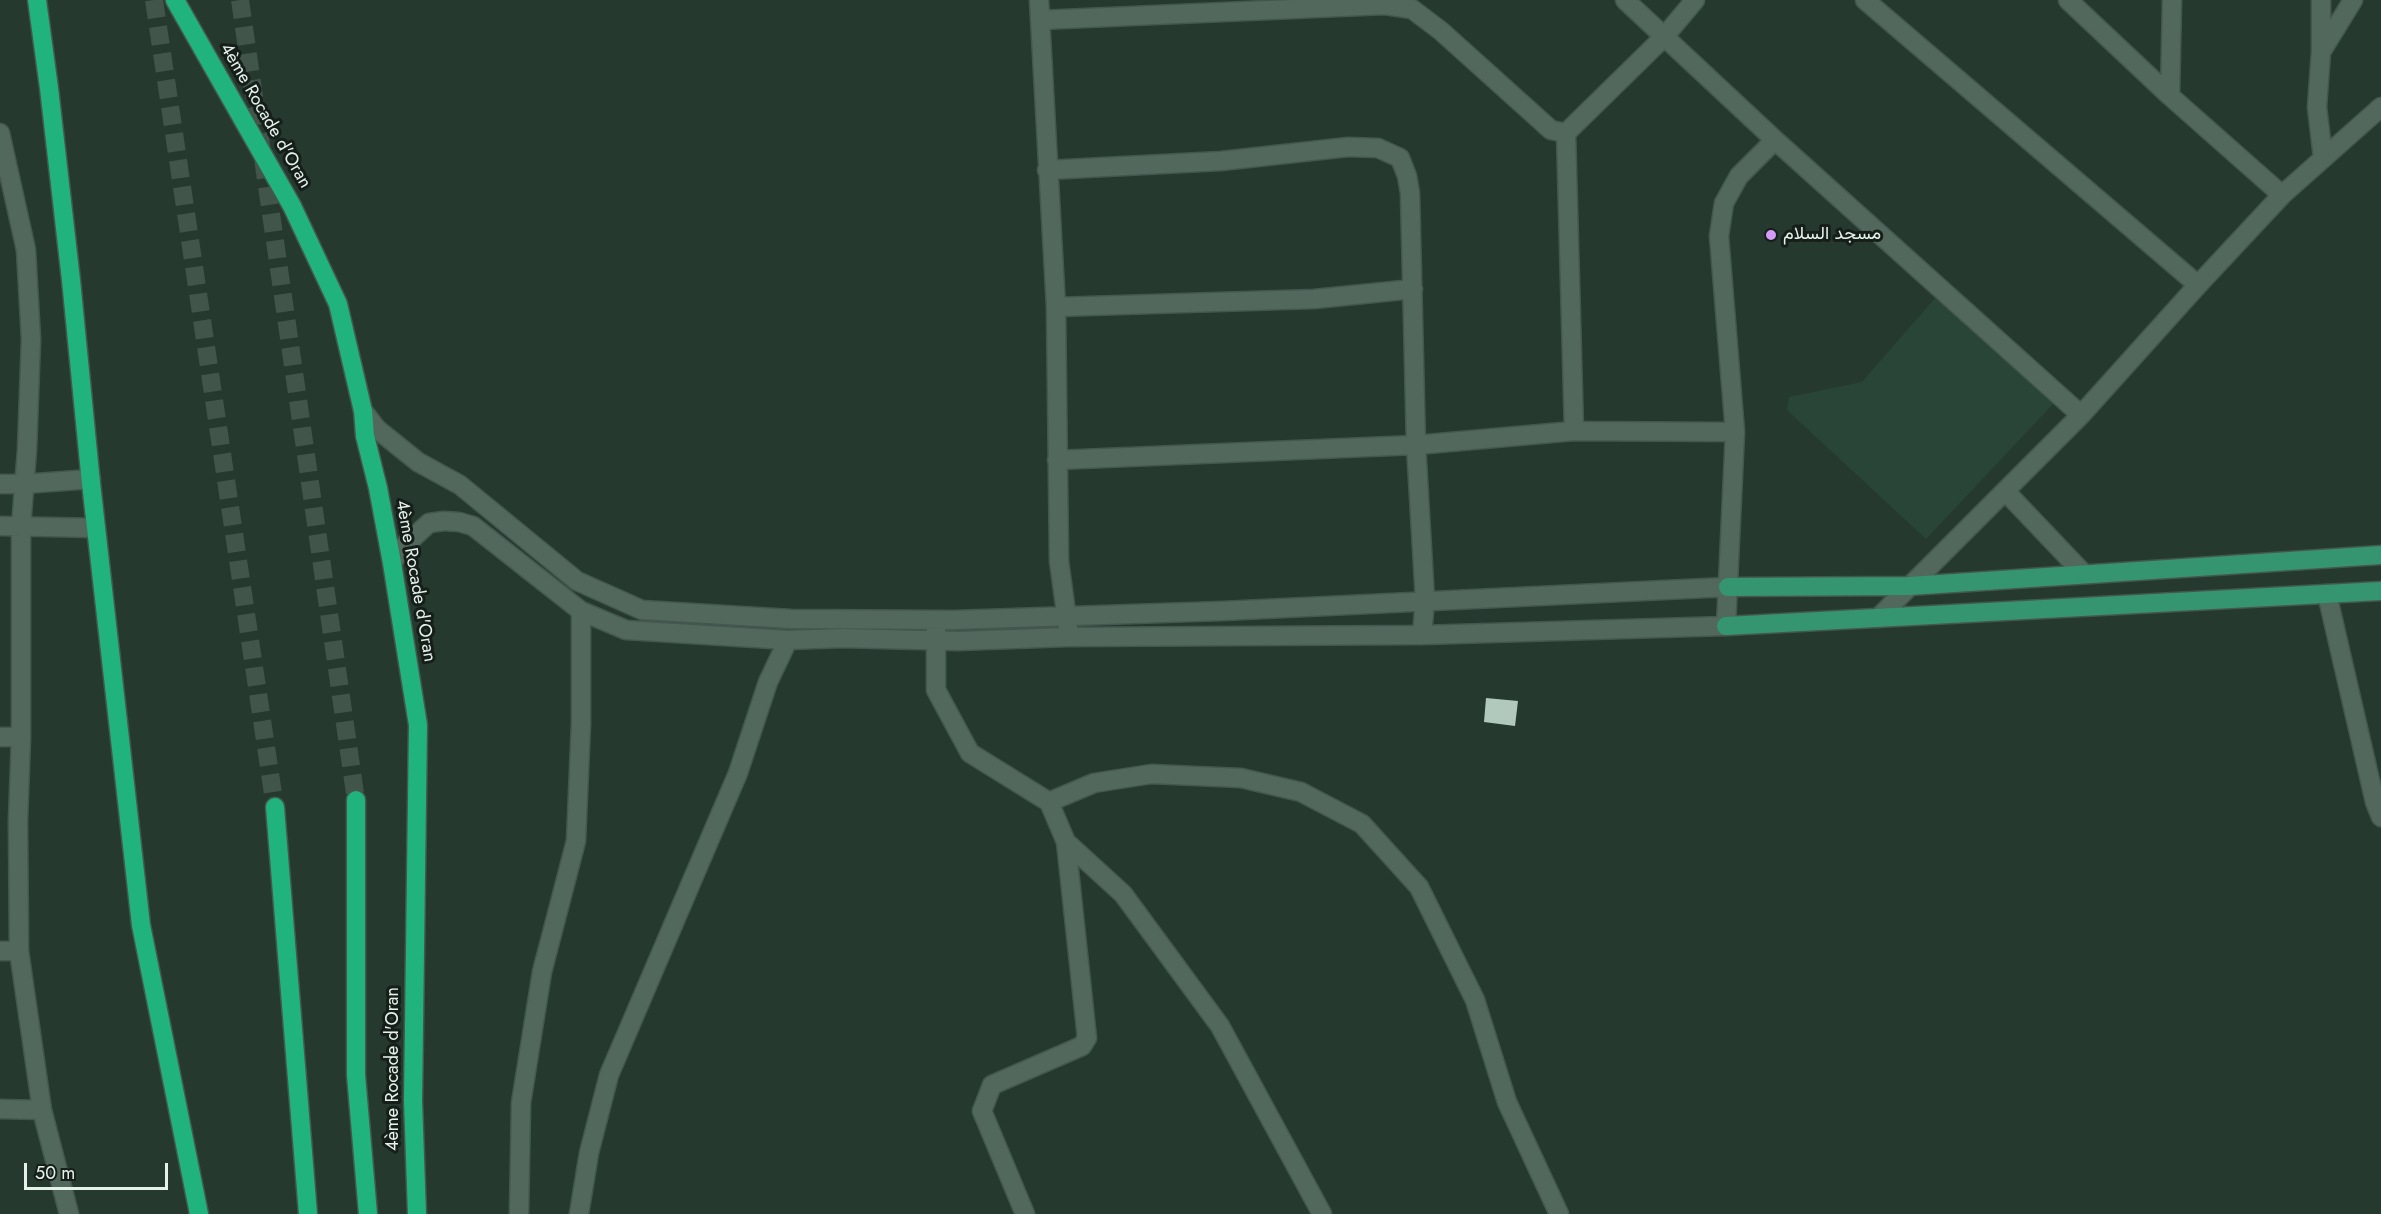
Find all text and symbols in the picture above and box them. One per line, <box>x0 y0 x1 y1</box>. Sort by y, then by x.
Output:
street label: 4ème Rocade d'Oran <box>215 40 315 192</box>
place label: مسجد السلام <box>1783 224 1881 246</box>
marker: مسجد السلام <box>1764 228 1778 242</box>
street label: 4ème Rocade d'Oran <box>390 498 440 664</box>
street label: 4ème Rocade d'Oran <box>383 987 405 1151</box>
scale bar <box>27 1151 171 1189</box>
text: 50 m <box>35 1160 75 1186</box>

